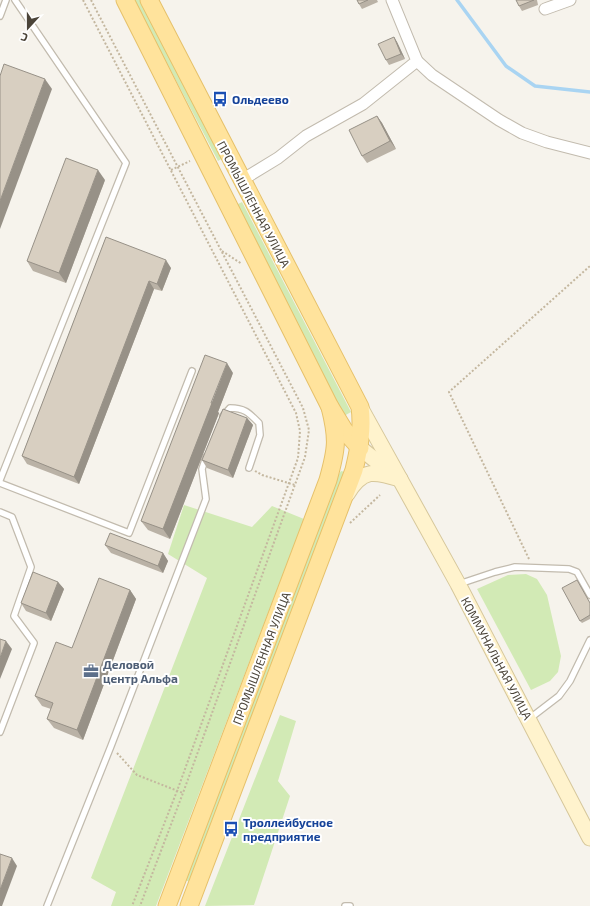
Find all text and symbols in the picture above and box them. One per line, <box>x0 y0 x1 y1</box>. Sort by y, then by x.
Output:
north arrow <box>8 8 48 48</box>
text: С <box>18 30 30 45</box>
bus stop icon: Ольдеево <box>211 90 229 108</box>
place label: Ольдеево <box>232 92 289 106</box>
street label: ПРОМЫШЛЕННАЯ УЛИЦА <box>215 138 294 270</box>
street label: ПРОМЫШЛЕННАЯ УЛИЦА <box>229 589 293 726</box>
street label: КОММУНАЛЬНАЯ УЛИЦА <box>459 594 536 722</box>
place label: Деловой центр Альфа <box>103 657 178 685</box>
office icon: Деловой центр Альфа <box>82 662 100 680</box>
place label: Троллейбусное предприятие <box>243 815 333 843</box>
bus stop icon: Троллейбусное предприятие <box>222 820 240 838</box>

